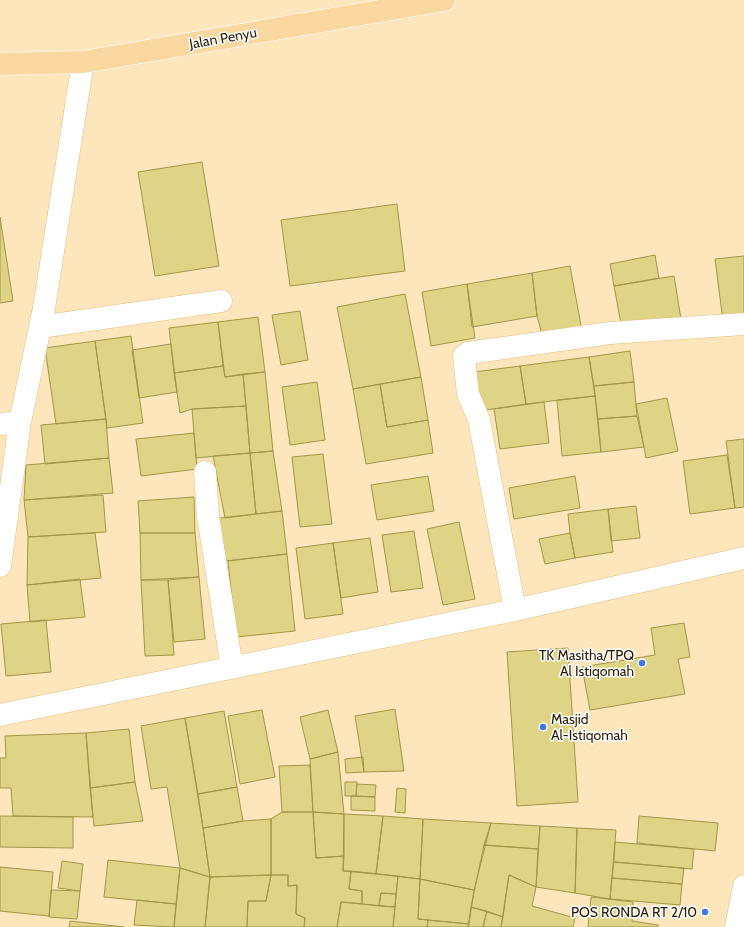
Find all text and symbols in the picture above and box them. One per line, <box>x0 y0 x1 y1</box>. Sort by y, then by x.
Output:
street label: Jalan Penyu <box>187 23 258 53</box>
place label: TK Masitha/TPQ Al Istiqomah <box>539 646 634 680</box>
marker: TK Masitha/TPQ Al Istiqomah <box>637 658 647 668</box>
place label: Masjid Al-Istiqomah <box>551 710 628 744</box>
marker: Masjid Al-Istiqomah <box>538 722 548 732</box>
place label: POS RONDA RT 2/10 <box>571 903 697 921</box>
marker: POS RONDA RT 2/10 <box>700 907 710 917</box>

